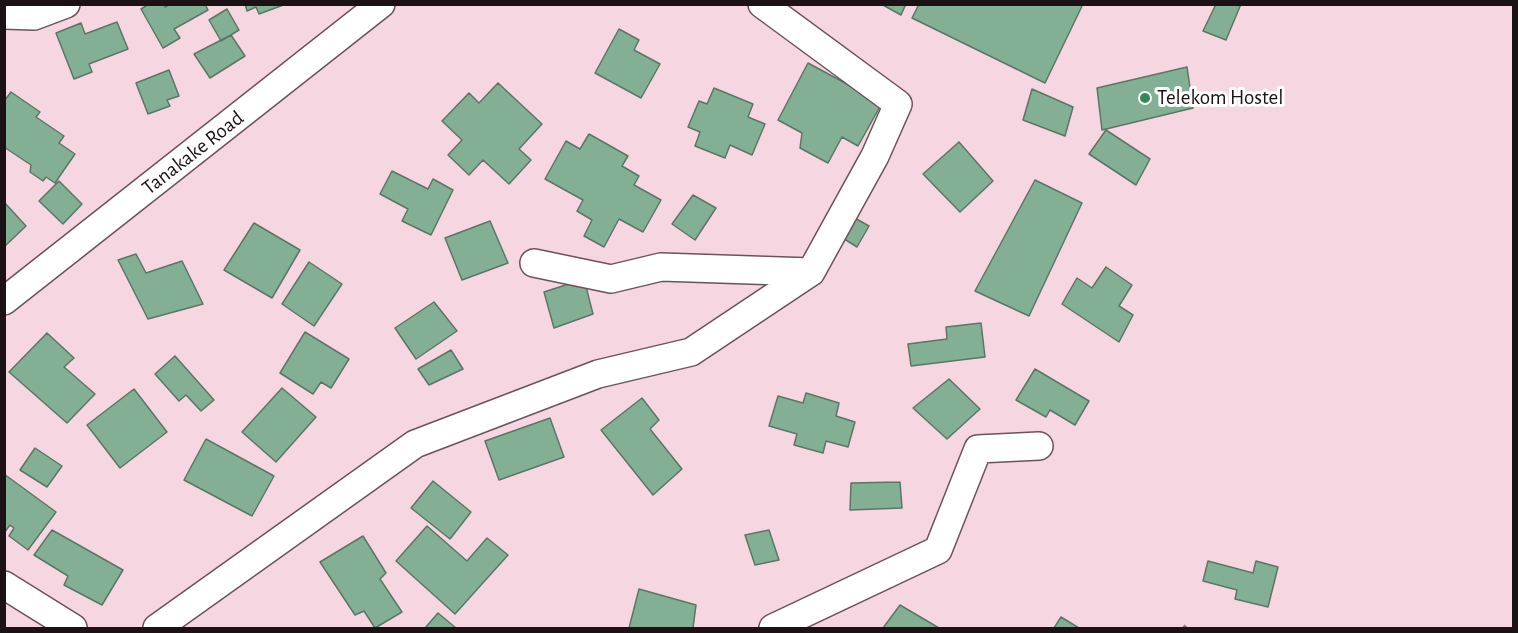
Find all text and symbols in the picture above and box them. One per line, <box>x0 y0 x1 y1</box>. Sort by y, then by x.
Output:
place label: Telekom Hostel <box>1157 85 1283 111</box>
marker: Telekom Hostel <box>1138 91 1152 105</box>
street label: Tanakake Road <box>137 106 249 200</box>

